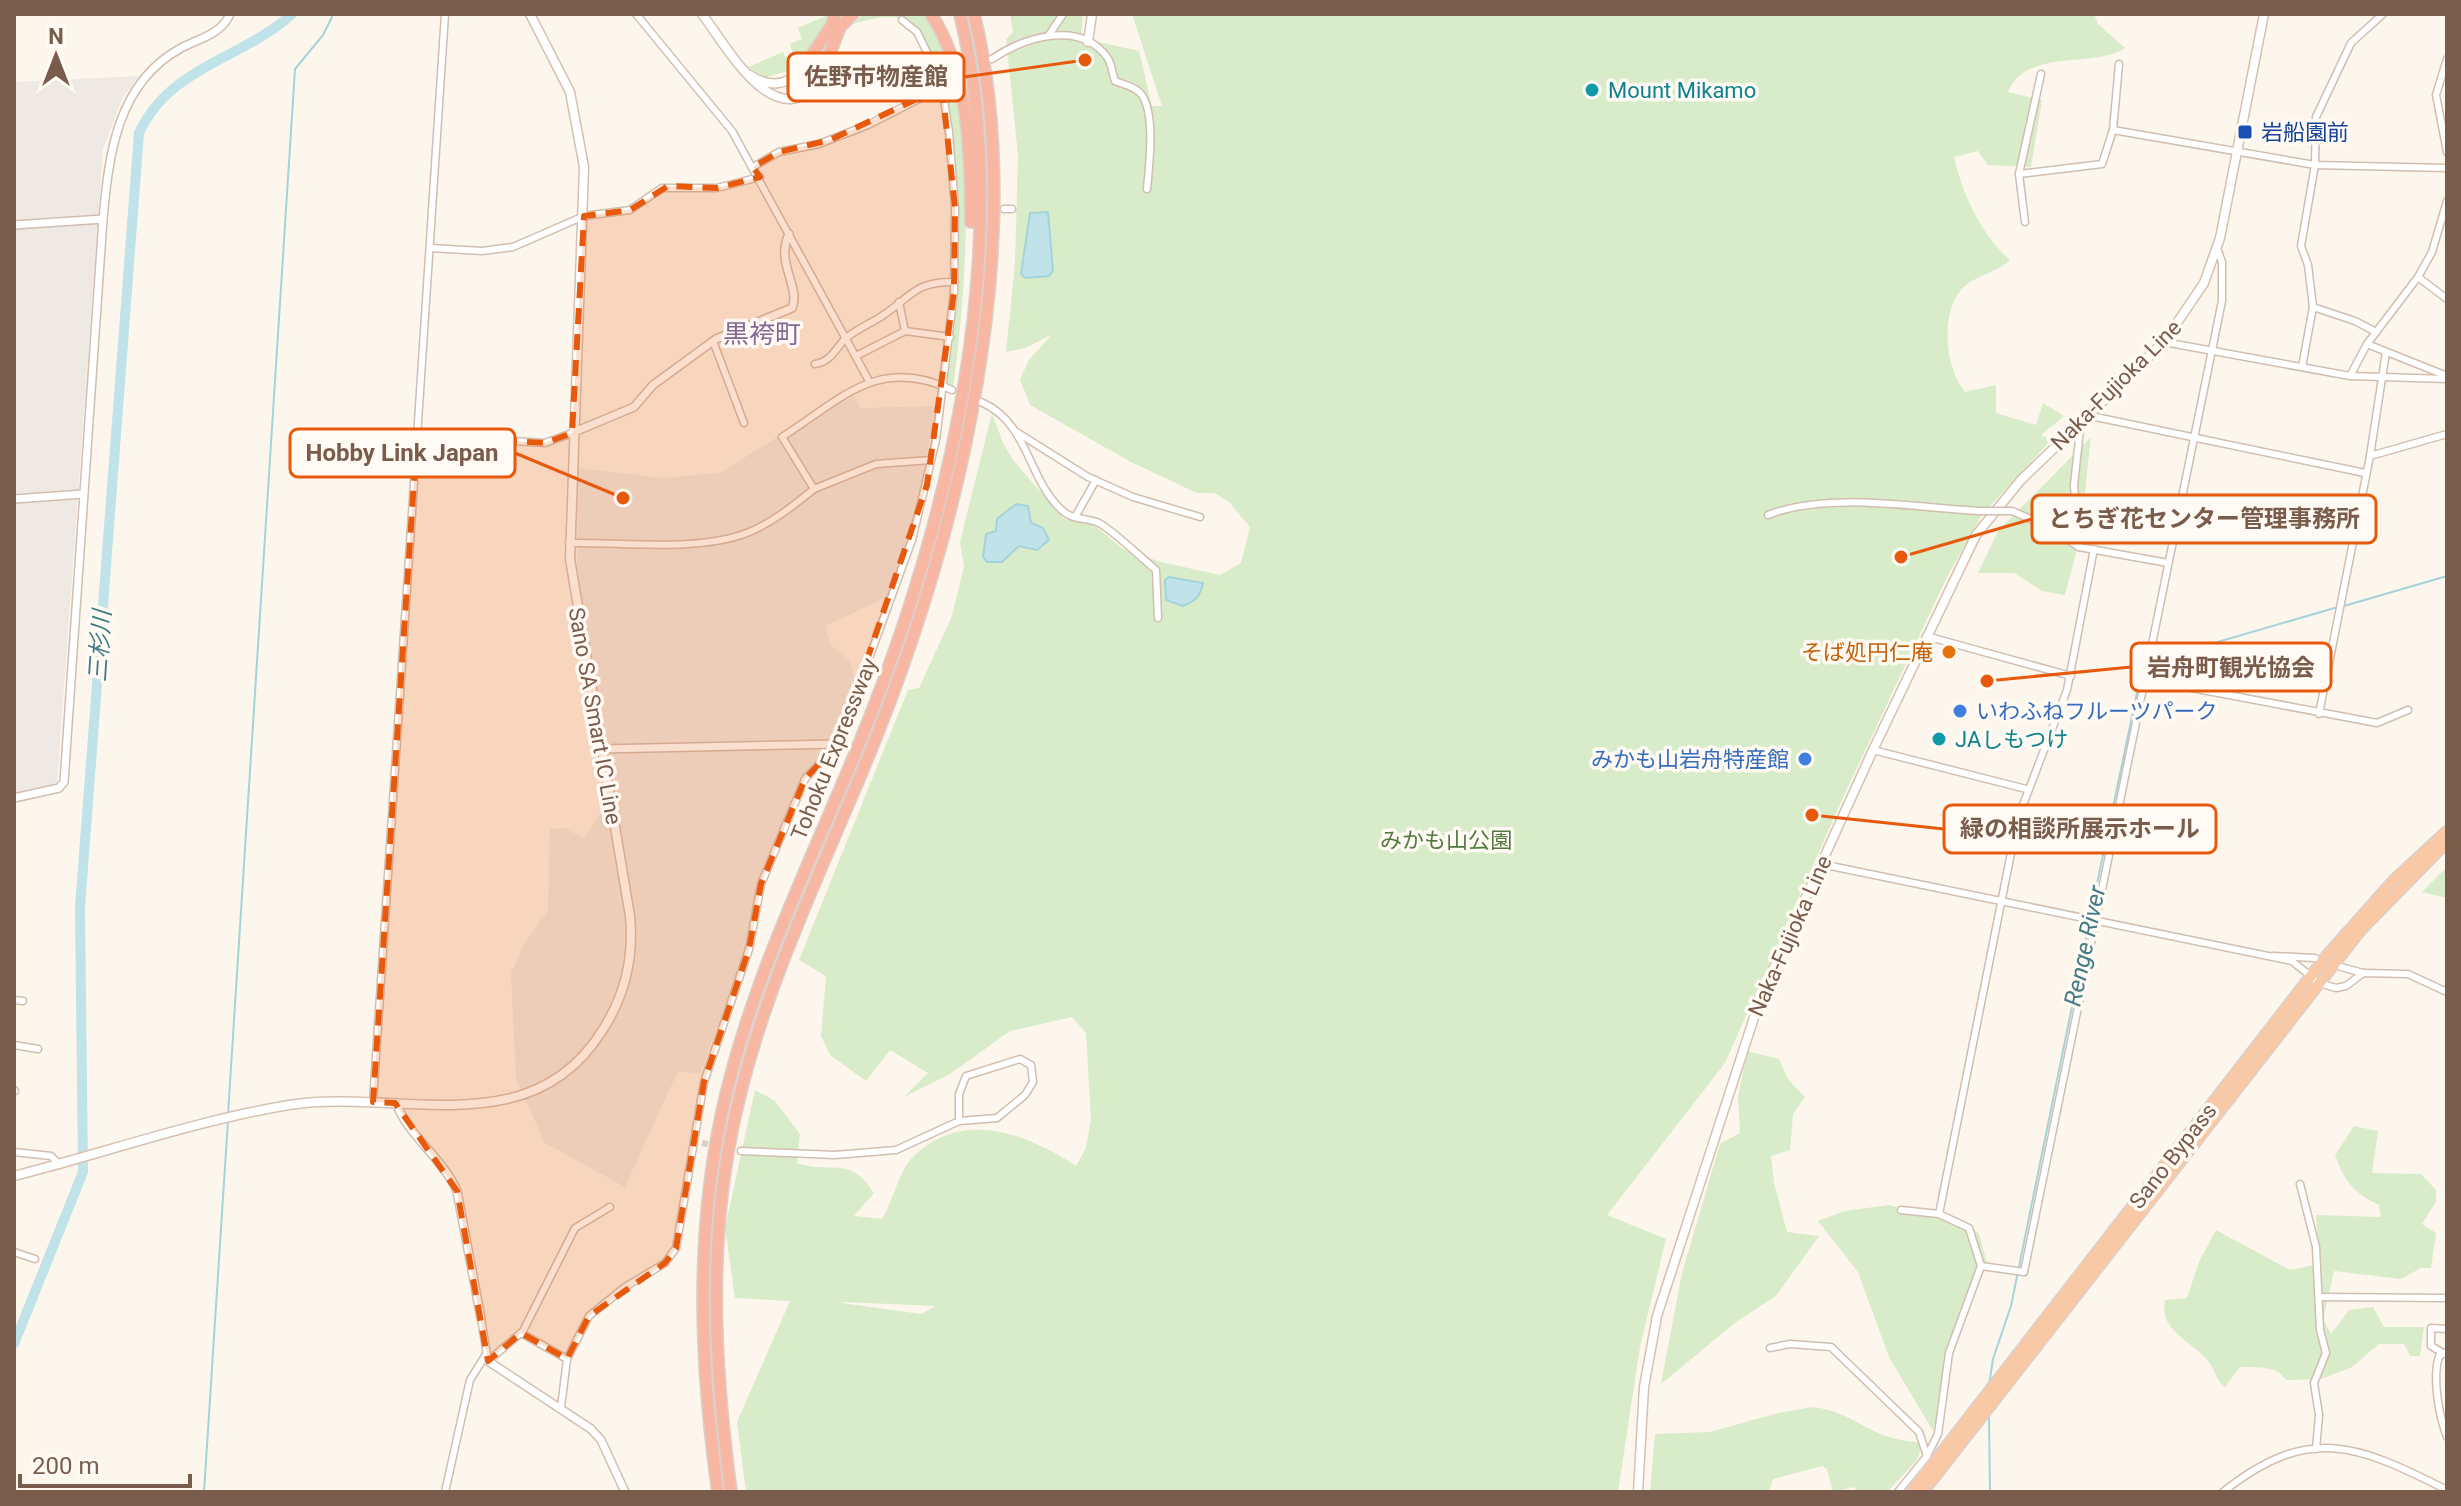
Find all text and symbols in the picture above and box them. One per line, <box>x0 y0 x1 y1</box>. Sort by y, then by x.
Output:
north arrow <box>16 16 96 96</box>
text: N <box>48 24 64 49</box>
callout: 佐野市物産館 <box>788 53 964 101</box>
text: 佐野市物産館 <box>804 63 948 91</box>
place label: Mount Mikamo <box>1608 78 1756 103</box>
marker: Mount Mikamo <box>1583 81 1601 99</box>
place label: 岩船園前 <box>2261 120 2349 145</box>
marker: 岩船園前 <box>2236 123 2254 141</box>
street label: Naka-Fujioka Line <box>2046 315 2186 455</box>
district label: 黒袴町 <box>723 319 801 349</box>
callout: Hobby Link Japan <box>290 429 515 477</box>
text: Hobby Link Japan <box>305 439 499 467</box>
callout: とちぎ花センター管理事務所 <box>2032 495 2376 543</box>
text: とちぎ花センター管理事務所 <box>2048 505 2360 533</box>
water label: 三杉川 <box>84 606 117 683</box>
street label: Sano SA Smart IC Line <box>564 606 626 826</box>
place label: そば処円仁庵 <box>1801 640 1933 665</box>
marker: そば処円仁庵 <box>1940 643 1958 661</box>
callout: 岩舟町観光協会 <box>2131 643 2331 691</box>
street label: Tohoku Expressway <box>786 654 882 844</box>
text: 岩舟町観光協会 <box>2147 654 2315 682</box>
place label: いわふねフルーツパーク <box>1976 699 2218 724</box>
marker: いわふねフルーツパーク <box>1951 702 1969 720</box>
place label: JAしもつけ <box>1955 727 2068 752</box>
marker: JAしもつけ <box>1930 730 1948 748</box>
place label: みかも山岩舟特産館 <box>1591 747 1789 772</box>
marker: みかも山岩舟特産館 <box>1796 750 1814 768</box>
callout: 緑の相談所展示ホール <box>1944 805 2216 853</box>
text: 緑の相談所展示ホール <box>1960 815 2200 843</box>
park label: みかも山公園 <box>1380 828 1512 853</box>
street label: Naka-Fujioka Line <box>1743 852 1837 1020</box>
water label: Renge River <box>2059 882 2112 1009</box>
street label: Sano Bypass <box>2124 1099 2222 1213</box>
scale bar <box>20 1438 190 1488</box>
text: 200 m <box>32 1452 99 1480</box>

